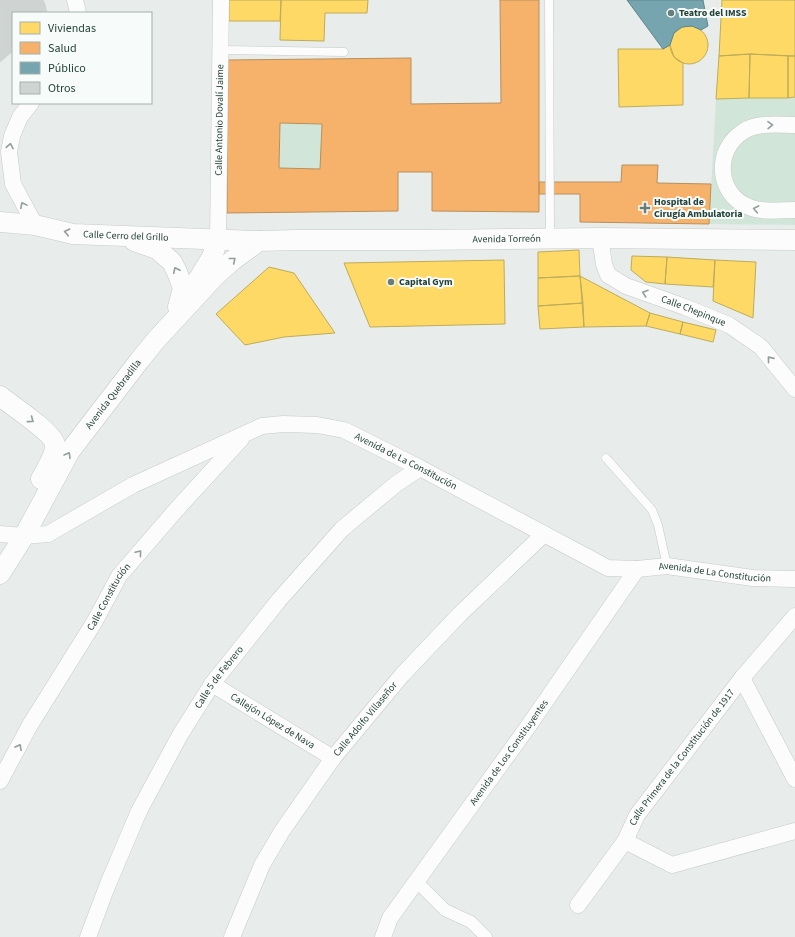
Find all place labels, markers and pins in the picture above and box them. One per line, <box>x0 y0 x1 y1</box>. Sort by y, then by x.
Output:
place label: Teatro del IMSS <box>679 6 747 20</box>
marker: Teatro del IMSS <box>666 8 676 18</box>
place label: Hospital de Cirugía Ambulatoria <box>654 195 742 221</box>
marker: Hospital de Cirugía Ambulatoria <box>639 202 651 214</box>
place label: Capital Gym <box>399 275 453 289</box>
marker: Capital Gym <box>386 277 396 287</box>

